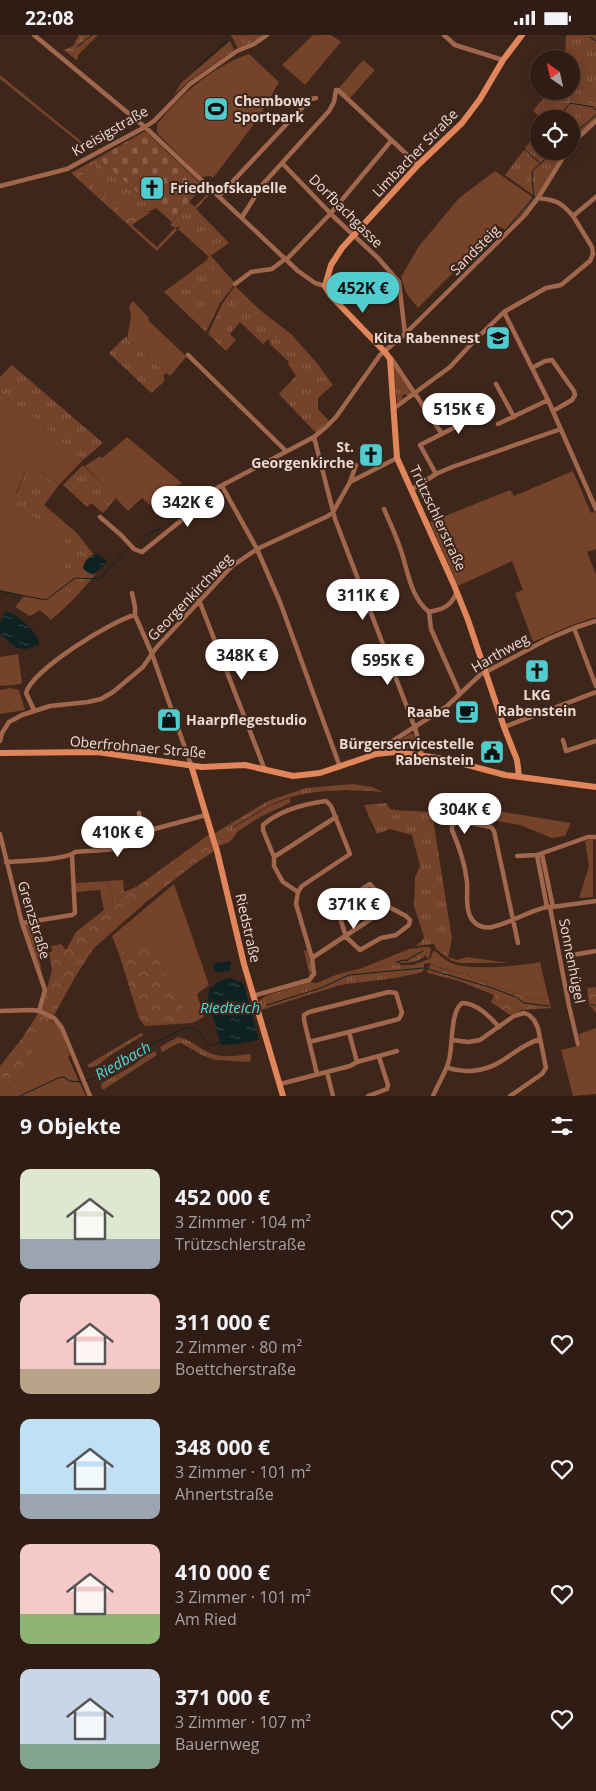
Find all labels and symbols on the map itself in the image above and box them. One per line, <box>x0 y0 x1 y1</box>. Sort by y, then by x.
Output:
north arrow <box>530 50 580 100</box>
place label: Chembows Sportpark <box>234 91 311 126</box>
sports icon: Chembows Sportpark <box>203 96 229 122</box>
street label: Kreisigstraße <box>68 101 152 160</box>
street label: Limbacher Straße <box>368 104 462 201</box>
street label: Dorfbachgasse <box>305 170 388 252</box>
church icon: Friedhofskapelle <box>139 175 165 201</box>
place label: Friedhofskapelle <box>170 178 287 197</box>
street label: Sandsteig <box>446 220 504 279</box>
pin: 452K € <box>322 271 404 314</box>
school or university icon: Kita Rabennest <box>485 325 511 351</box>
place label: Kita Rabennest <box>374 328 480 347</box>
pin: 515K € <box>418 393 500 435</box>
place label: St. Georgenkirche <box>251 437 354 472</box>
church icon: St. Georgenkirche <box>358 442 384 468</box>
street label: Trützschlerstraße <box>406 462 471 574</box>
pin: 342K € <box>147 485 229 528</box>
street label: Georgenkirchweg <box>143 549 236 644</box>
pin: 311K € <box>322 579 404 621</box>
street label: Harthweg <box>467 628 532 677</box>
pin: 348K € <box>201 639 283 681</box>
pin: 595K € <box>347 643 429 686</box>
church icon: LKG Rabenstein <box>524 658 550 684</box>
place label: LKG Rabenstein <box>498 685 576 720</box>
cafe icon: Raabe <box>454 699 480 725</box>
place label: Raabe <box>407 702 450 721</box>
shop icon: Haarpflegestudio <box>156 707 182 733</box>
place label: Haarpflegestudio <box>186 710 307 729</box>
street label: Oberfrohnaer Straße <box>69 731 207 762</box>
place label: Bürgerservicestelle Rabenstein <box>339 734 474 769</box>
public building icon: Bürgerservicestelle Rabenstein <box>479 739 505 765</box>
pin: 304K € <box>424 793 506 835</box>
pin: 410K € <box>77 815 159 858</box>
street label: Grenzstraße <box>14 879 55 961</box>
pin: 371K € <box>313 887 395 930</box>
street label: Riedstraße <box>231 891 266 964</box>
street label: Sonnenhügel <box>555 917 590 1005</box>
water label: Riedteich <box>200 997 260 1017</box>
water label: Riedbach <box>91 1036 154 1084</box>

